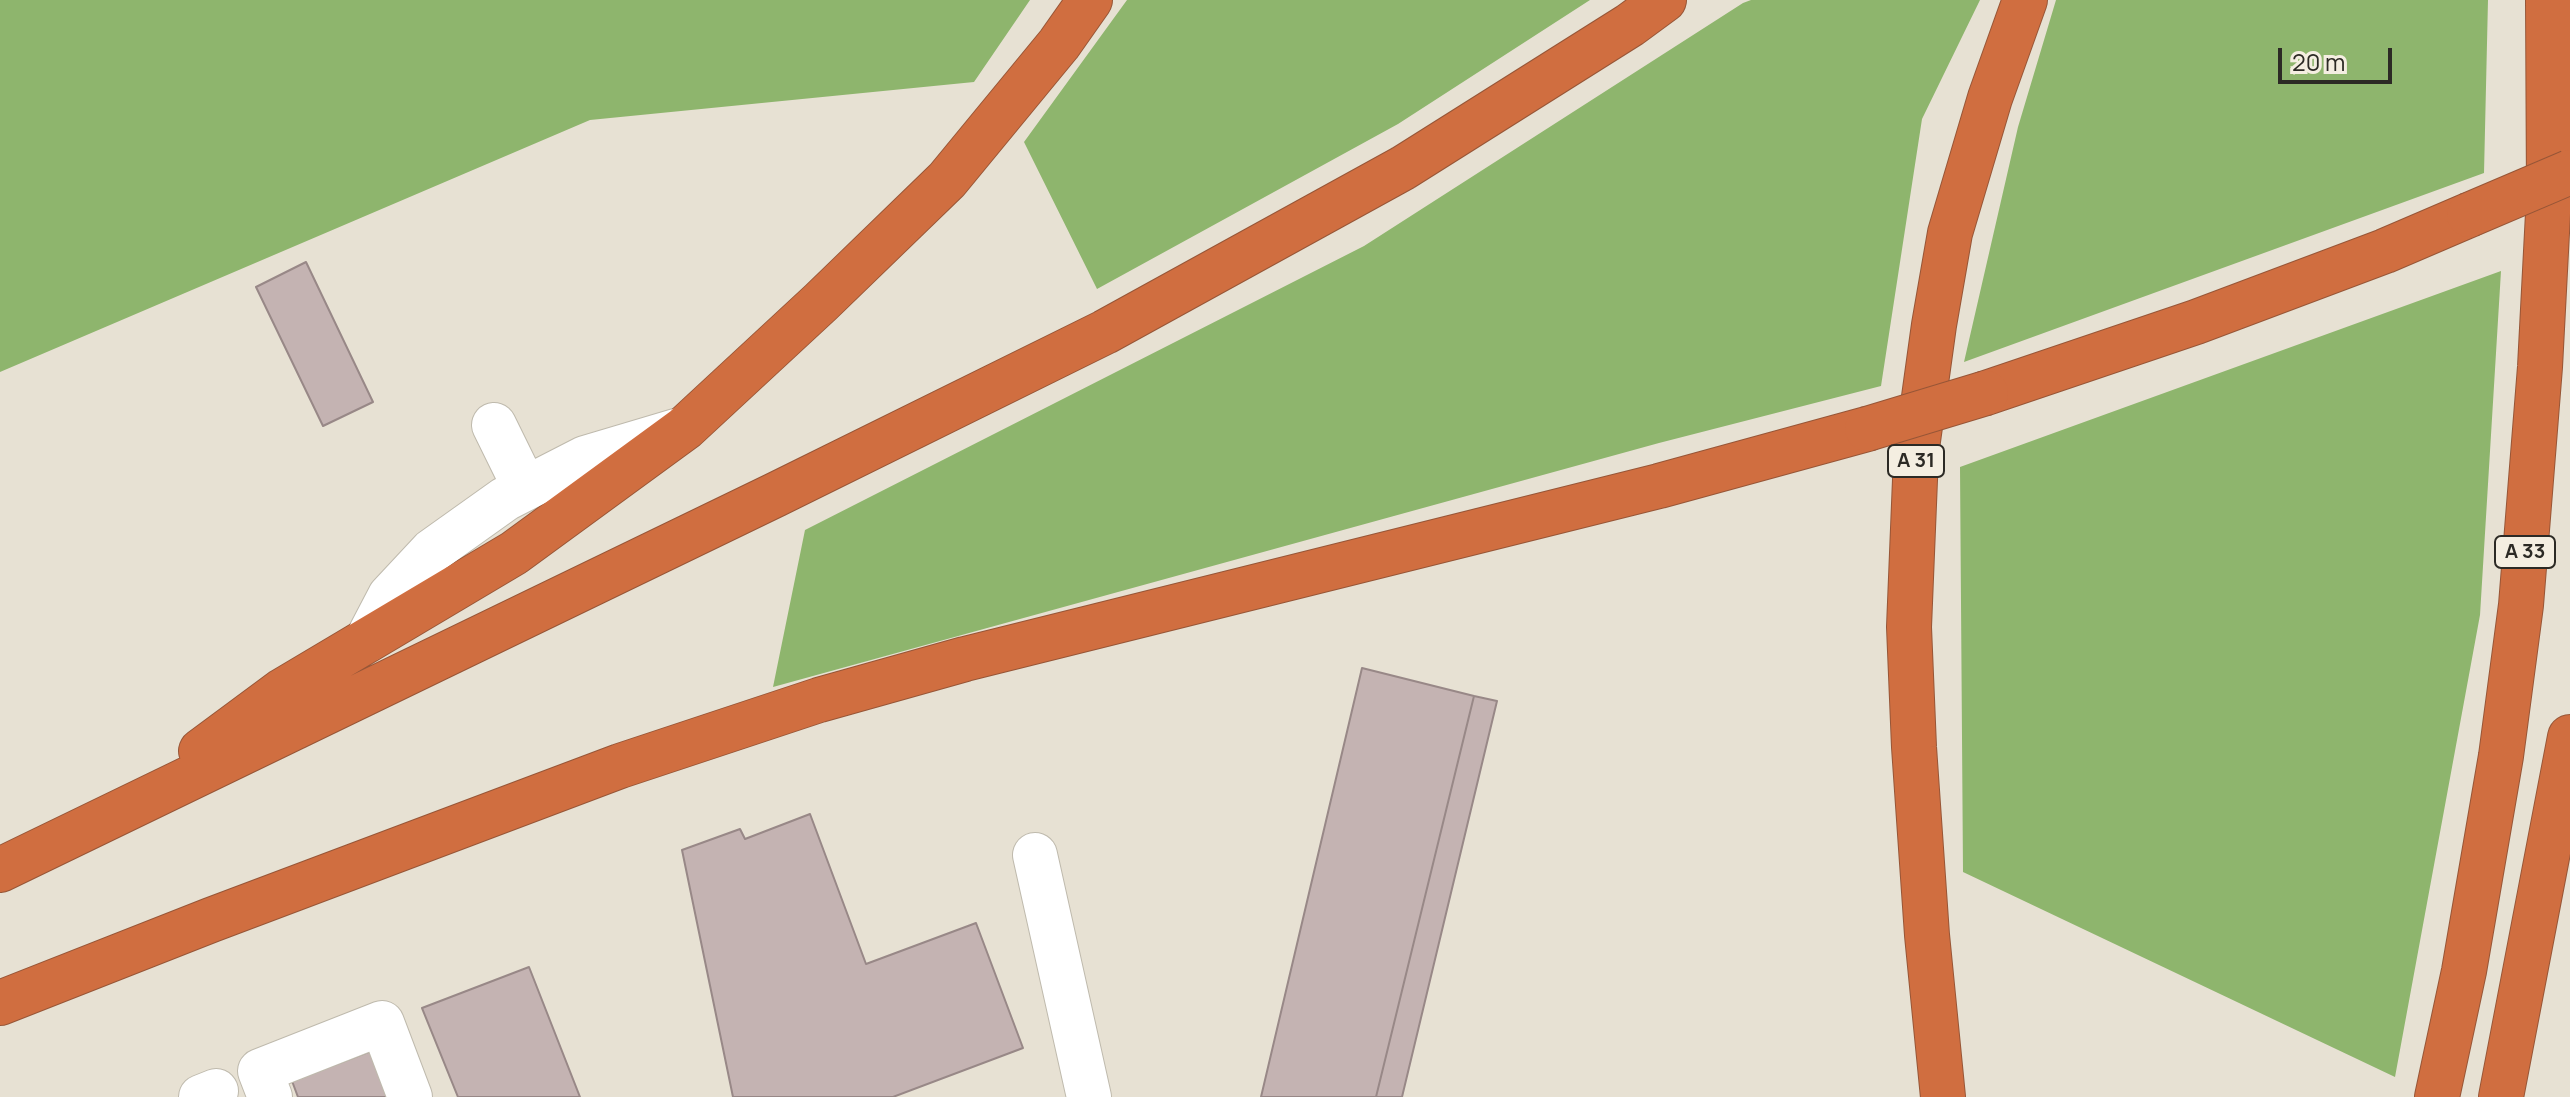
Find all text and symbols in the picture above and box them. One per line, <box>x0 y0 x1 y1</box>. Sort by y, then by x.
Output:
scale bar <box>2282 32 2396 82</box>
text: 20 m <box>2292 45 2345 78</box>
road number: A 31 <box>1888 445 1944 477</box>
road number: A 33 <box>2495 536 2555 568</box>

